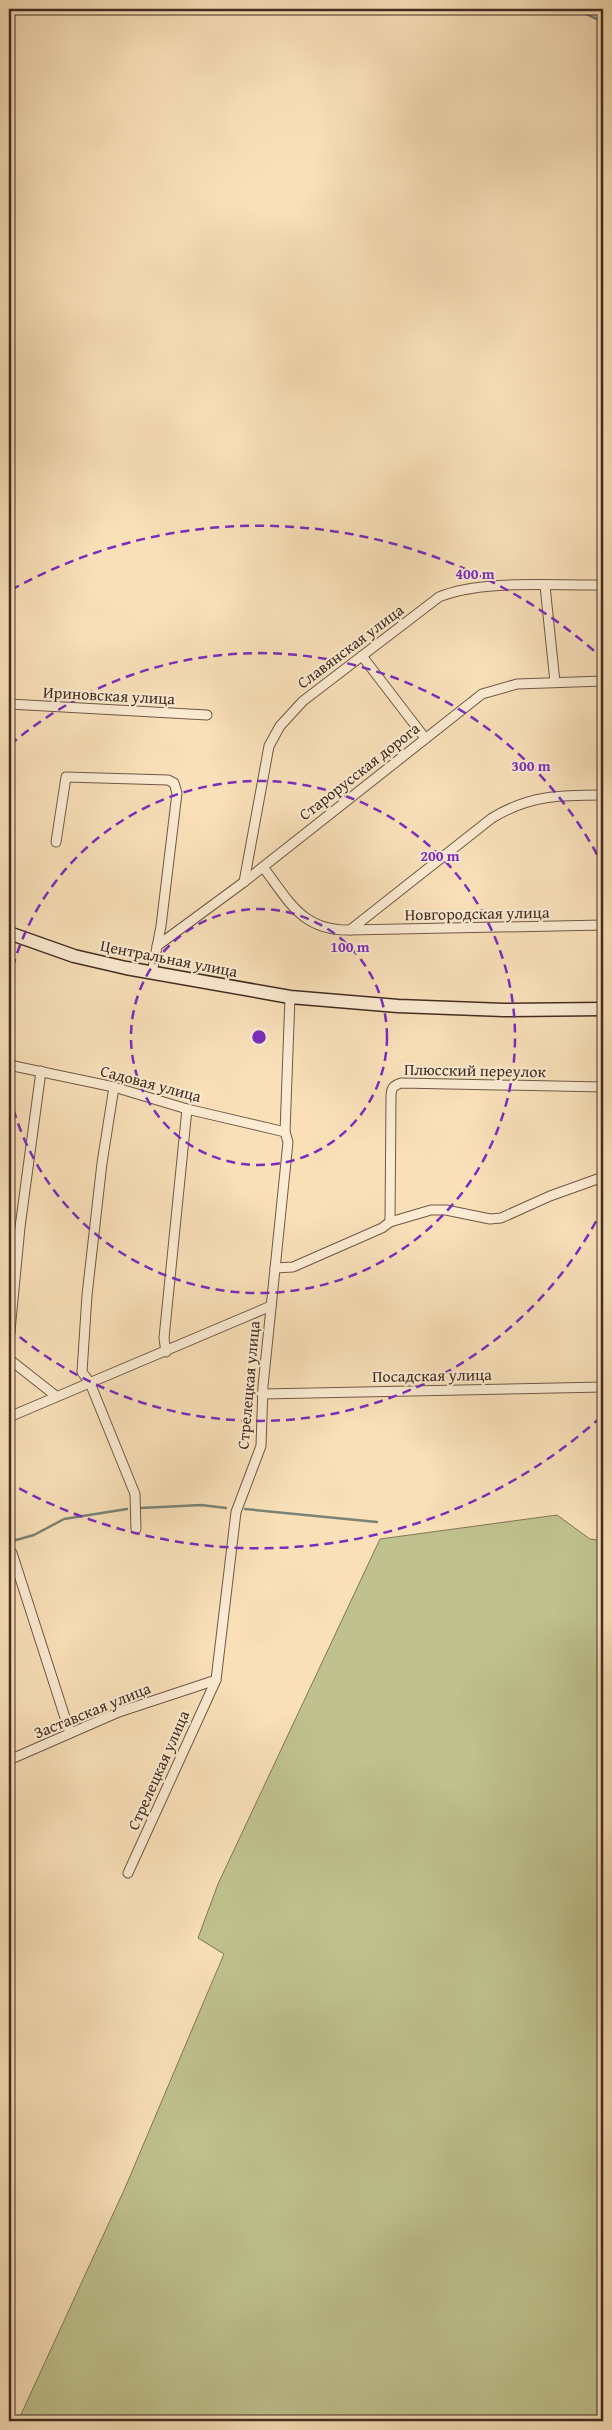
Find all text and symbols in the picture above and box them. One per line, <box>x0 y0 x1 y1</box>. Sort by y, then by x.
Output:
text: 400 m <box>455 563 495 584</box>
street label: Славянская улица <box>292 598 409 694</box>
street label: Ириновская улица <box>42 680 176 710</box>
street label: Старорусская дорога <box>294 716 425 826</box>
text: 300 m <box>511 755 551 776</box>
text: 200 m <box>420 845 460 866</box>
street label: Новгородская улица <box>404 900 550 926</box>
street label: Центральная улица <box>98 933 240 983</box>
text: 100 m <box>330 936 370 957</box>
centre of rings <box>250 1028 268 1046</box>
street label: Плюсский переулок <box>404 1057 547 1083</box>
street label: Садовая улица <box>98 1058 204 1108</box>
street label: Стрелецкая улица <box>230 1319 266 1450</box>
street label: Посадская улица <box>372 1362 492 1388</box>
street label: Заставская улица <box>30 1675 154 1744</box>
street label: Стрелецкая улица <box>121 1706 195 1834</box>

